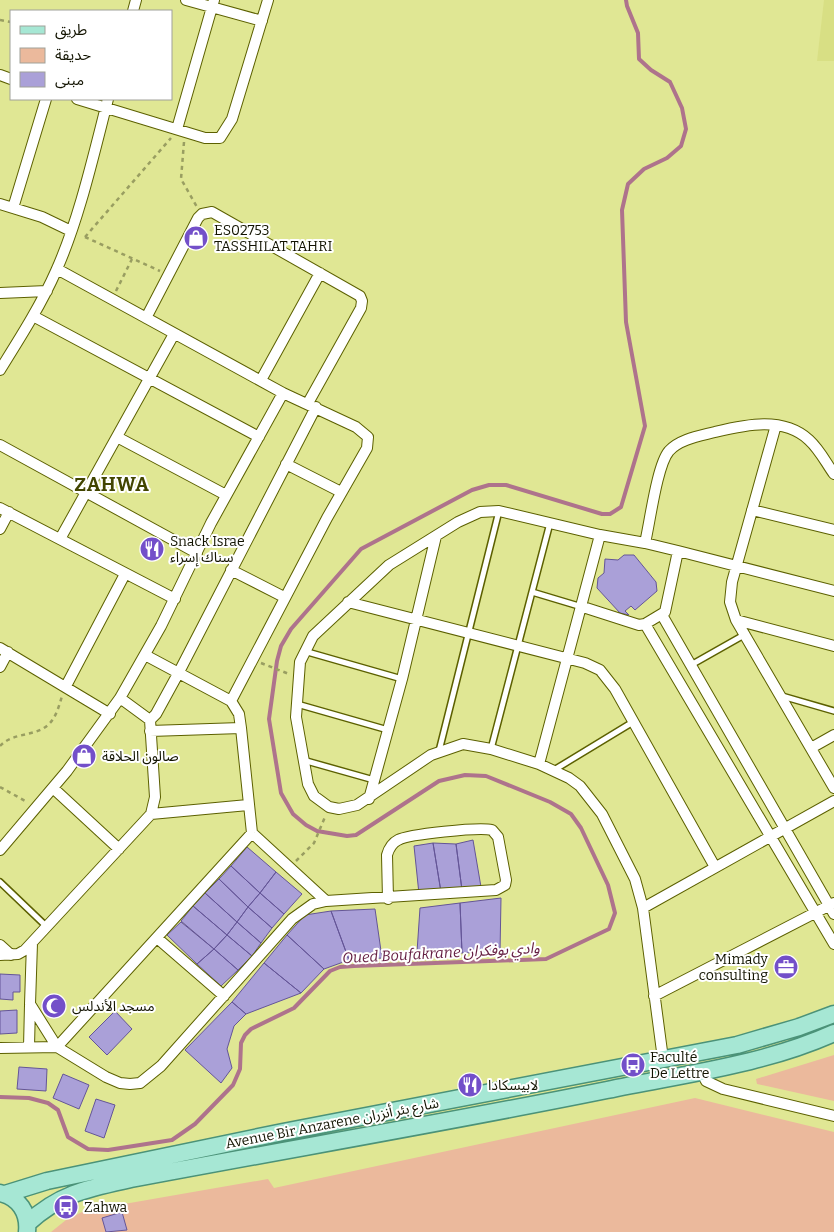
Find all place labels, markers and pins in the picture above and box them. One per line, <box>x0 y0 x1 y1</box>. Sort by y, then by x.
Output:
place label: ES02753 TASSHILAT TAHRI <box>214 222 332 255</box>
shop icon: ES02753 TASSHILAT TAHRI <box>183 225 209 251</box>
place label: Snack Israe سناك إسراء <box>170 533 245 567</box>
restaurant icon: Snack Israe سناك إسراء <box>139 536 165 562</box>
shop icon: صالون الحلاقة <box>71 743 97 769</box>
place label: صالون الحلاقة <box>102 748 179 765</box>
place label: Mimady consulting <box>699 951 769 984</box>
office icon: Mimady consulting <box>773 954 799 980</box>
mosque icon: مسجد الأندلس <box>41 993 67 1019</box>
place label: مسجد الأندلس <box>72 998 155 1015</box>
place label: Faculté De Lettre <box>650 1049 709 1082</box>
bus stop icon: Faculté De Lettre <box>620 1052 646 1078</box>
restaurant icon: لابيسكادا <box>457 1072 483 1098</box>
place label: لابيسكادا <box>488 1077 538 1094</box>
bus stop icon: Zahwa <box>53 1194 79 1220</box>
place label: Zahwa <box>84 1199 128 1216</box>

